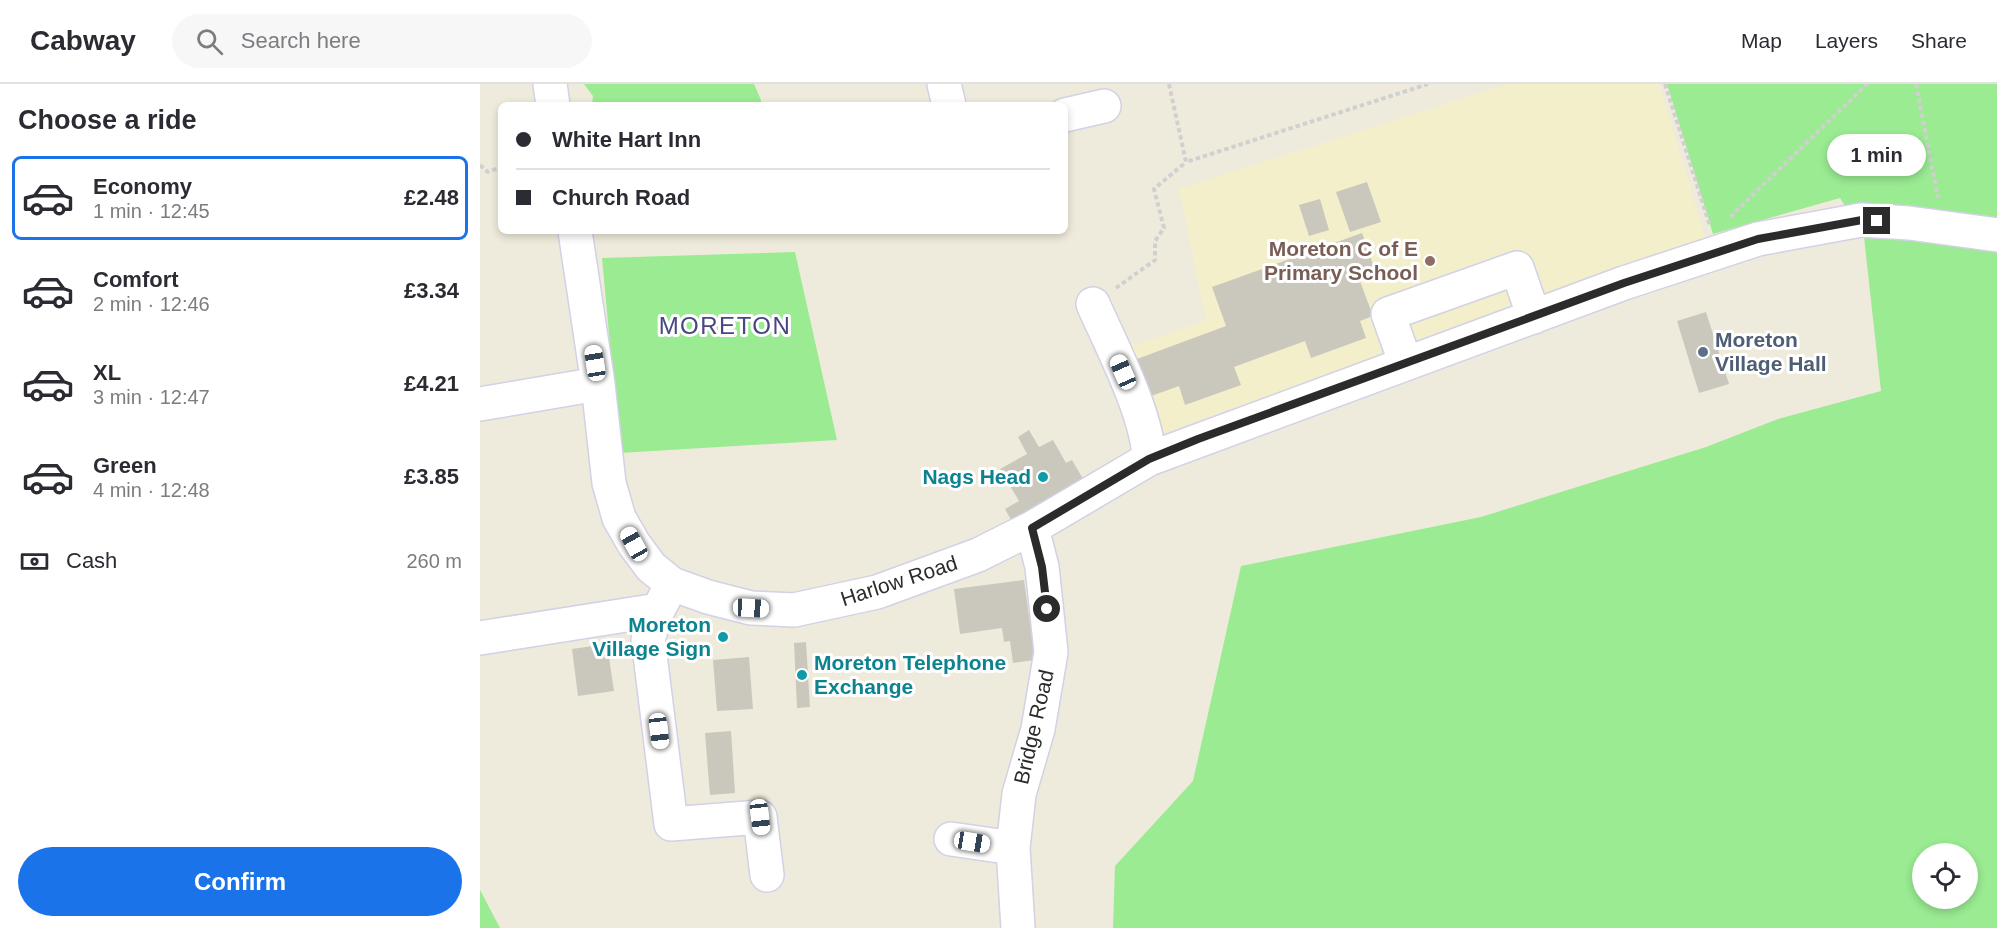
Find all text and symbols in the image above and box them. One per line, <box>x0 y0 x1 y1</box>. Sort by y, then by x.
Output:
search box <box>172 14 592 68</box>
text: Cabway <box>30 25 136 56</box>
icon: search <box>193 25 226 58</box>
text: Search here <box>241 28 361 53</box>
text: Map <box>1741 29 1782 52</box>
text: Layers <box>1815 29 1878 52</box>
text: Share <box>1911 29 1967 52</box>
text: Choose a ride <box>18 105 197 135</box>
text: White Hart Inn <box>552 127 701 152</box>
callout: 1 min <box>1828 134 1926 176</box>
text: 1 min <box>1850 144 1903 166</box>
icon: car <box>21 171 75 225</box>
text: Economy <box>93 174 192 199</box>
text: £2.48 <box>404 185 459 210</box>
text: Church Road <box>552 185 690 210</box>
text: 1 min · 12:45 <box>93 200 210 222</box>
route end <box>1863 207 1890 234</box>
place label: Moreton C of E Primary School <box>1264 237 1418 284</box>
marker: Moreton C of E Primary School <box>1423 254 1437 268</box>
icon: car <box>21 264 75 318</box>
text: Comfort <box>93 267 179 292</box>
text: £3.34 <box>404 278 459 303</box>
text: 2 min · 12:46 <box>93 293 210 315</box>
district label: MORETON <box>659 312 791 339</box>
place label: Moreton Village Hall <box>1715 328 1827 375</box>
car <box>583 344 607 382</box>
marker: Moreton Village Hall <box>1696 345 1710 359</box>
car <box>1107 352 1139 392</box>
icon: car <box>21 357 75 411</box>
text: XL <box>93 360 121 385</box>
text: £4.21 <box>404 371 459 396</box>
text: 3 min · 12:47 <box>93 386 210 408</box>
icon: car <box>21 450 75 504</box>
text: Green <box>93 453 157 478</box>
text: £3.85 <box>404 464 459 489</box>
place label: Nags Head <box>922 465 1031 488</box>
marker: Nags Head <box>1036 470 1050 484</box>
text: 4 min · 12:48 <box>93 479 210 501</box>
car <box>617 524 651 564</box>
icon: cash <box>18 545 51 578</box>
text: Cash <box>66 548 117 573</box>
text: 260 m <box>406 550 462 572</box>
street label: Harlow Road <box>838 551 960 610</box>
route start <box>1033 595 1060 622</box>
car <box>733 598 769 618</box>
place label: Moreton Village Sign <box>592 613 711 660</box>
marker: Moreton Village Sign <box>716 630 730 644</box>
place label: Moreton Telephone Exchange <box>814 651 1006 698</box>
street label: Bridge Road <box>1009 667 1058 786</box>
marker: Moreton Telephone Exchange <box>795 668 809 682</box>
car <box>648 712 670 750</box>
car <box>749 798 771 836</box>
car <box>953 830 991 854</box>
map controls <box>1912 843 1978 909</box>
button: locate <box>1912 843 1978 909</box>
button: Confirm <box>18 847 462 916</box>

